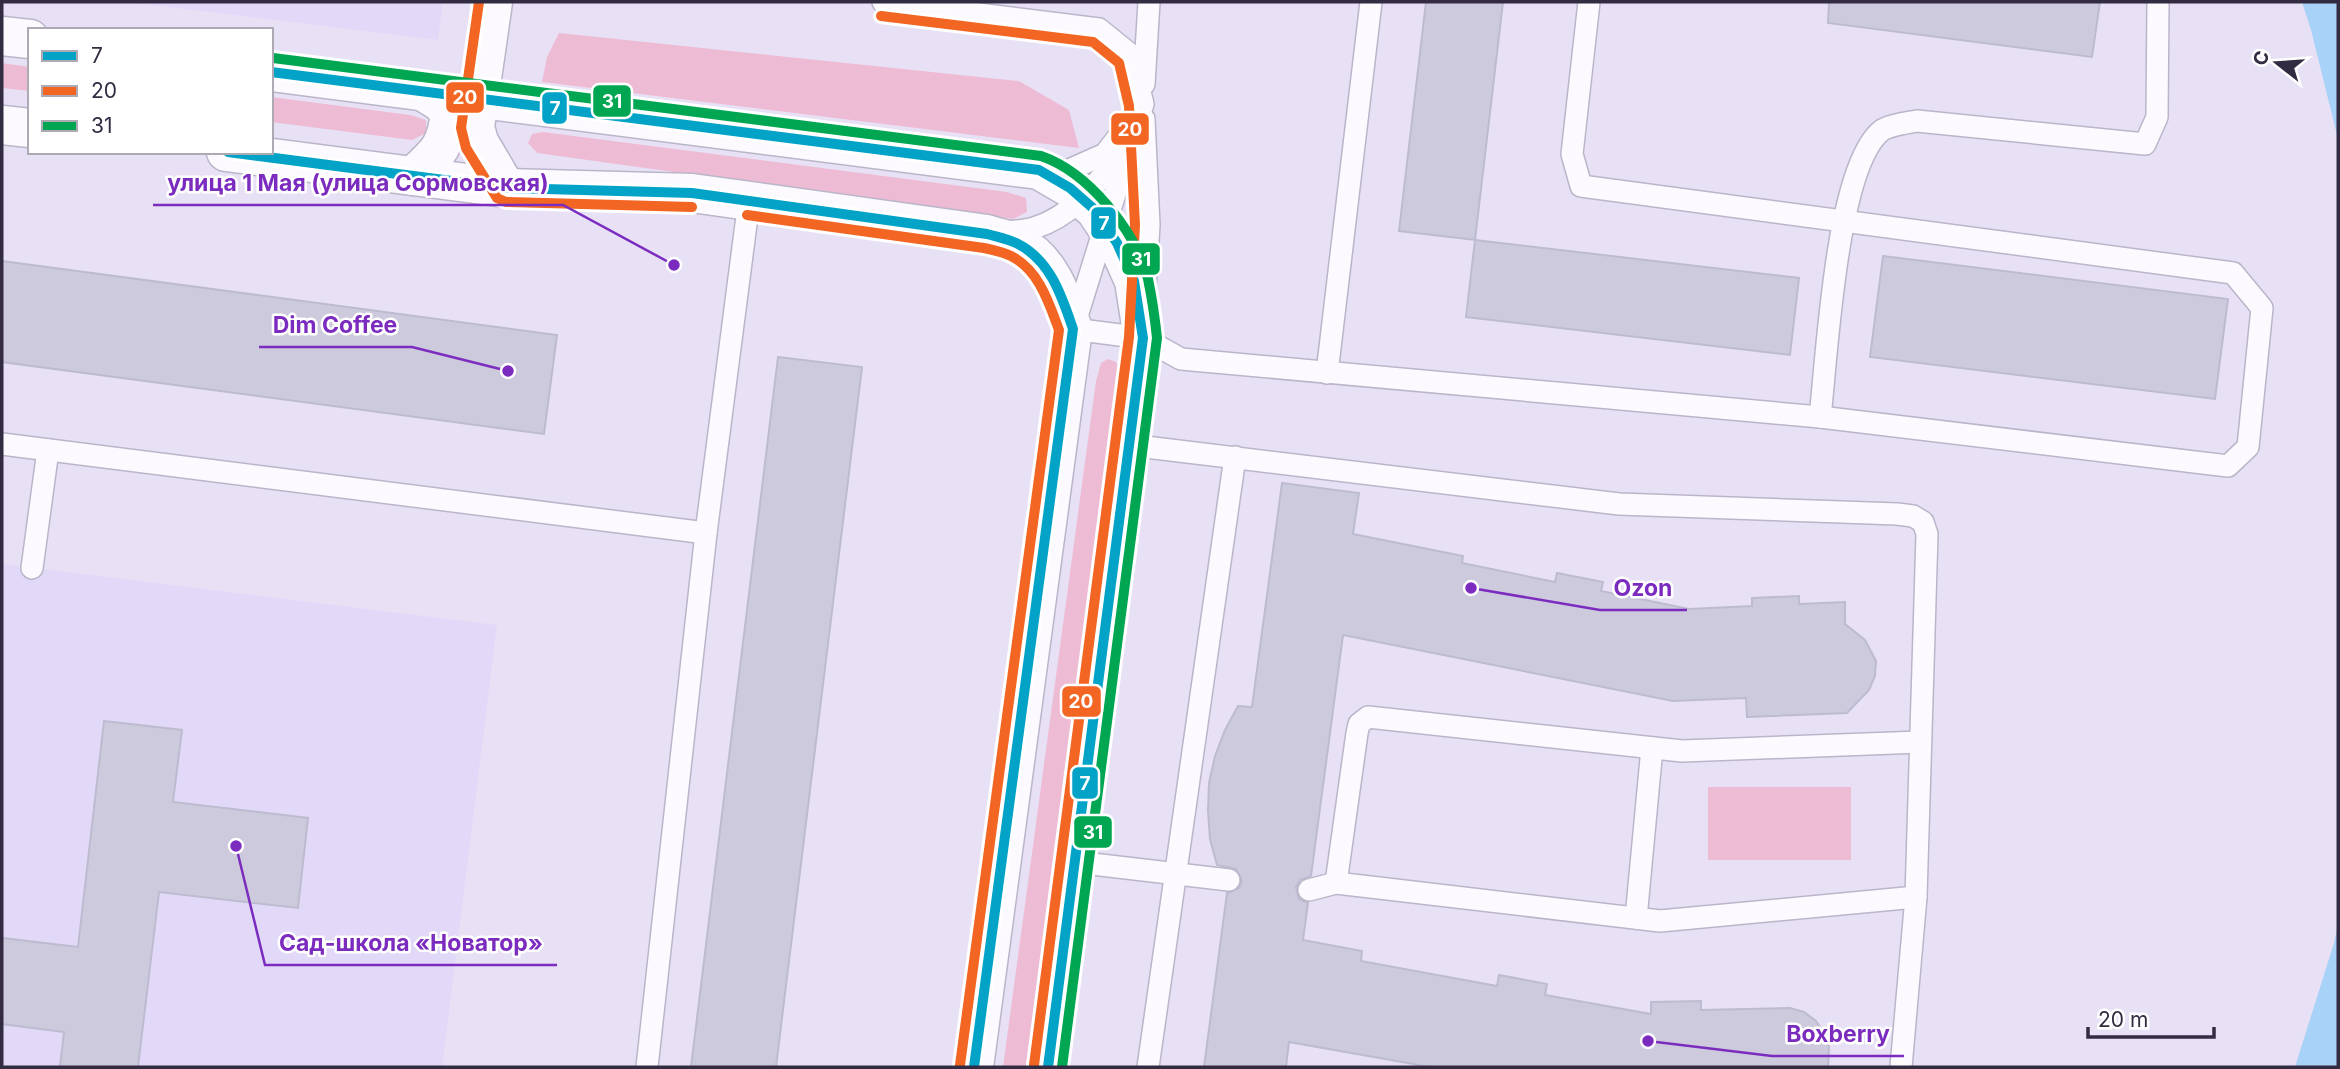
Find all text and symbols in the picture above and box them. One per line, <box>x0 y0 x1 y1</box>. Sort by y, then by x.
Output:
legend <box>28 28 273 154</box>
north arrow <box>2242 28 2312 98</box>
text: 7 <box>91 43 103 68</box>
text: С <box>2248 48 2274 68</box>
text: 20 <box>91 78 117 103</box>
line badge: 20 <box>445 81 485 114</box>
line badge: 31 <box>592 84 632 118</box>
text: 20 <box>453 86 477 109</box>
text: 31 <box>602 90 622 113</box>
line badge: 7 <box>541 91 568 125</box>
text: 7 <box>549 97 561 120</box>
line badge: 20 <box>1110 112 1150 146</box>
text: 31 <box>91 113 113 138</box>
text: 20 <box>1118 118 1142 141</box>
callout: улица 1 Мая (улица Сормовская) <box>153 161 563 205</box>
text: улица 1 Мая (улица Сормовская) <box>167 169 549 197</box>
line badge: 7 <box>1090 206 1117 240</box>
text: 7 <box>1098 212 1110 235</box>
line badge: 31 <box>1121 242 1161 276</box>
text: 31 <box>1131 248 1151 271</box>
callout: Dim Coffee <box>259 303 412 347</box>
text: Dim Coffee <box>273 311 397 339</box>
callout: Ozon <box>1600 566 1687 610</box>
text: Ozon <box>1614 574 1672 602</box>
line badge: 20 <box>1061 685 1102 718</box>
text: 20 <box>1069 690 1093 713</box>
line badge: 7 <box>1071 766 1099 800</box>
text: 7 <box>1079 772 1091 795</box>
line badge: 31 <box>1073 815 1113 849</box>
text: 31 <box>1083 821 1103 844</box>
callout: Сад-школа «Новатор» <box>265 921 557 965</box>
text: Сад-школа «Новатор» <box>279 929 543 957</box>
scale bar <box>2088 996 2214 1040</box>
text: 20 m <box>2098 1007 2148 1032</box>
callout: Boxberry <box>1772 1012 1904 1056</box>
text: Boxberry <box>1786 1020 1890 1048</box>

